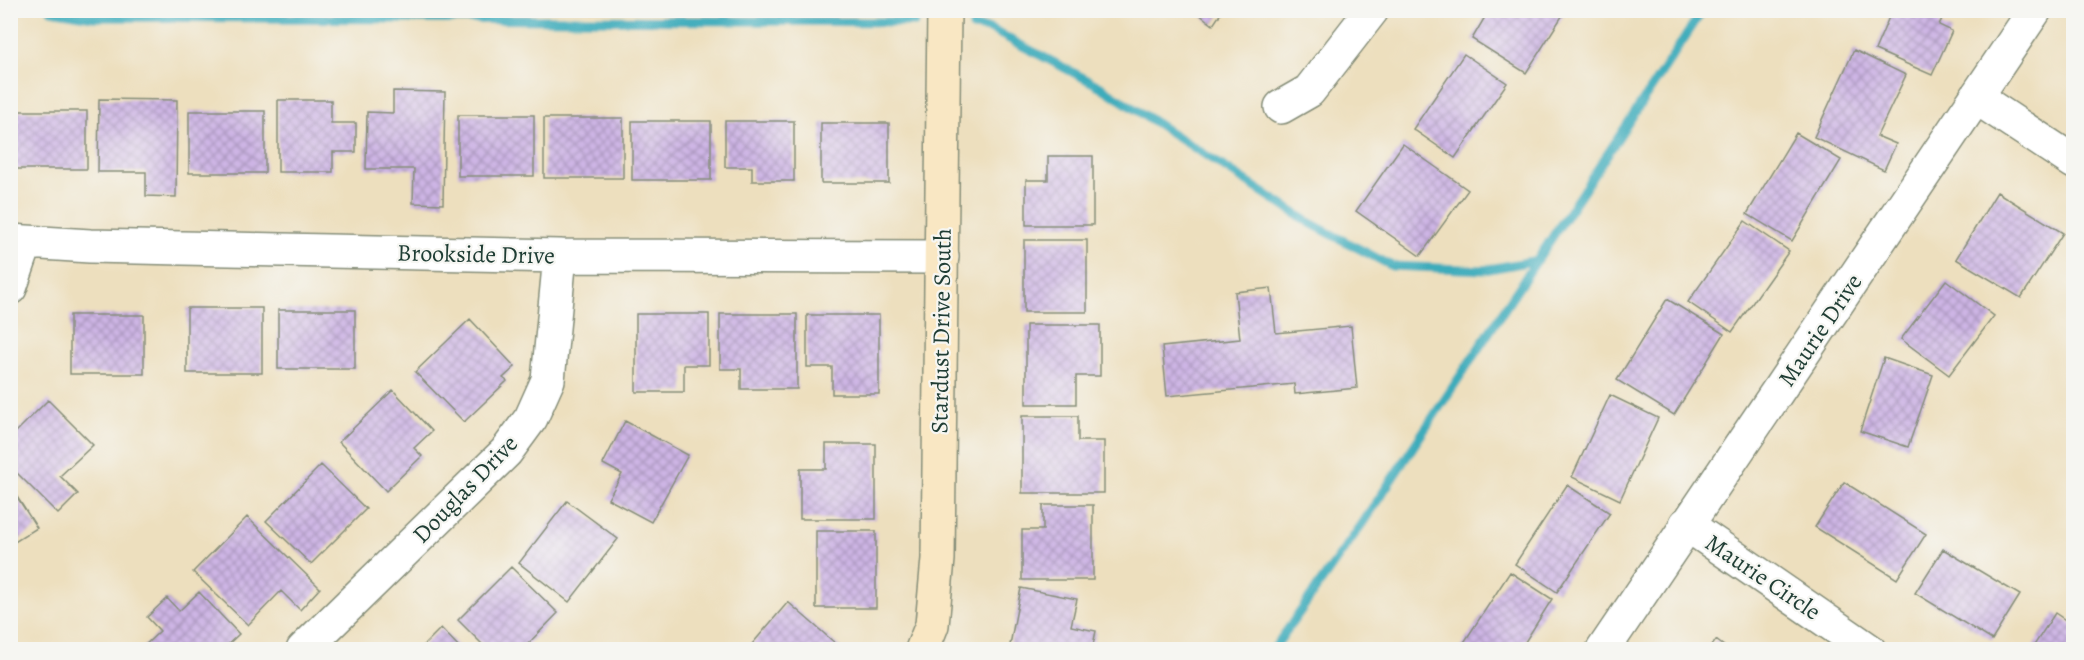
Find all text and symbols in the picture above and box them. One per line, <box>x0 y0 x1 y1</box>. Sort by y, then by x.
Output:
street label: Stardust Drive South <box>923 228 959 434</box>
street label: Brookside Drive <box>397 237 555 271</box>
street label: Maurie Drive <box>1770 267 1870 393</box>
street label: Douglas Drive <box>405 428 525 550</box>
street label: Maurie Circle <box>1699 527 1827 627</box>

